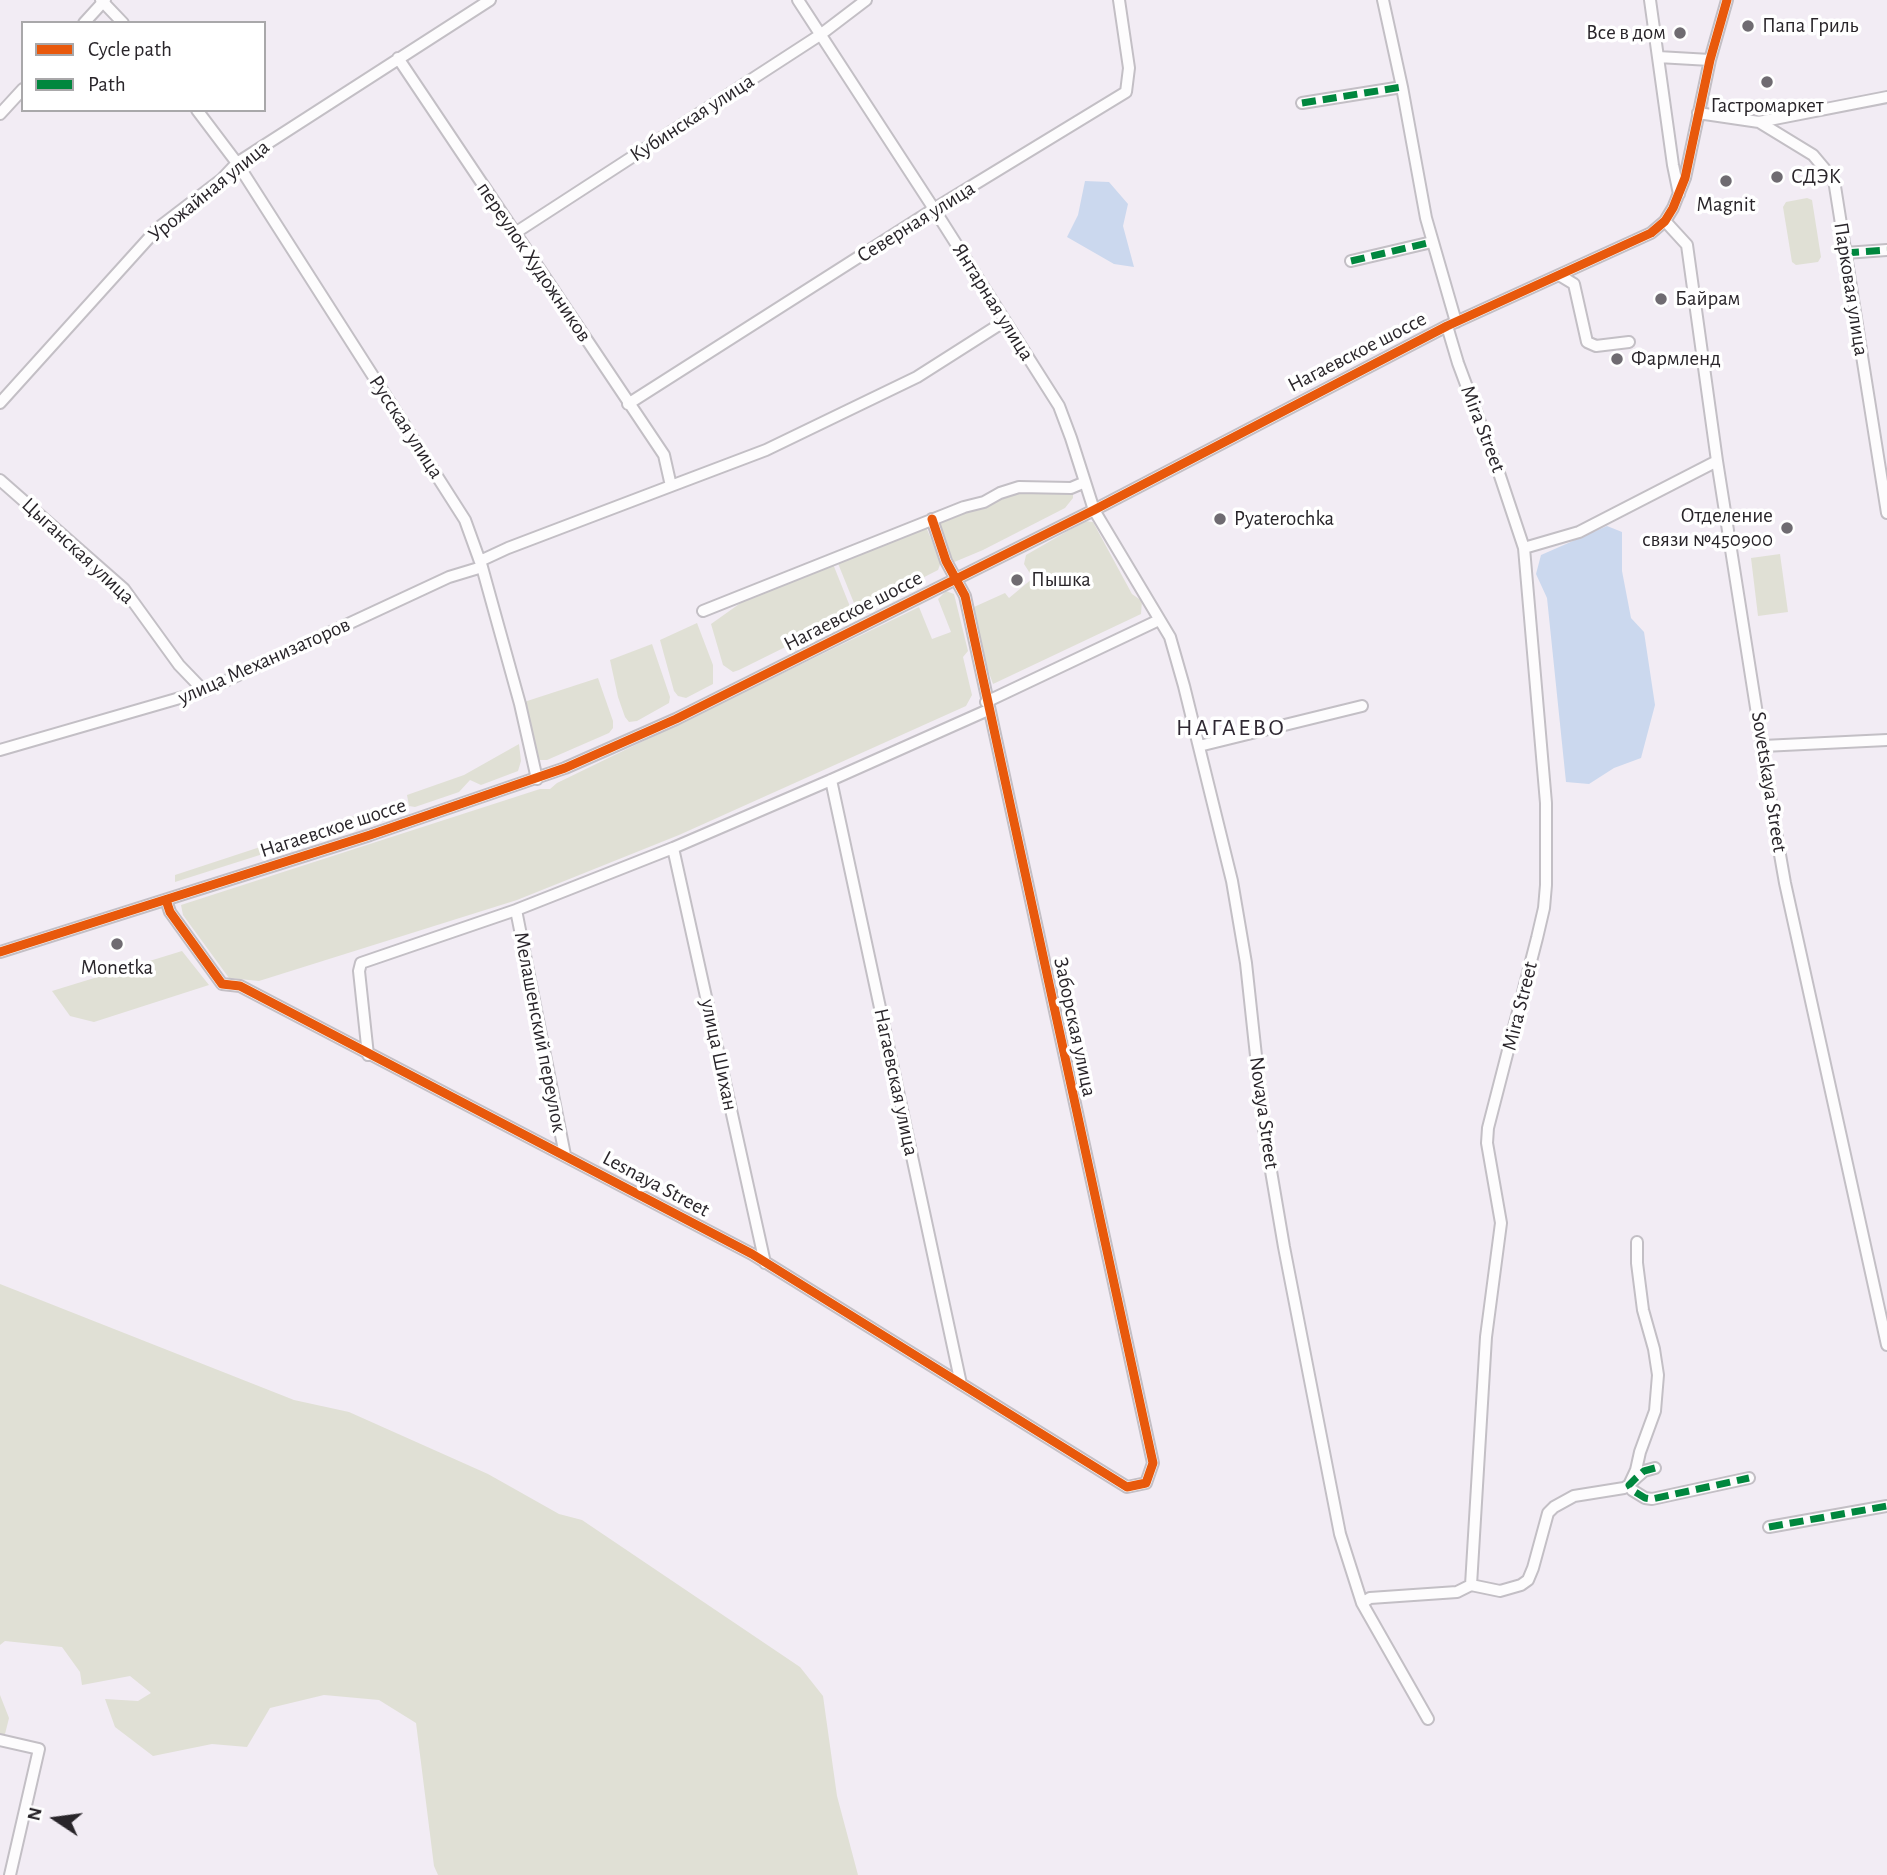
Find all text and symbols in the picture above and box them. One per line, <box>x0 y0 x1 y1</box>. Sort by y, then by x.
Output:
place label: Папа Гриль <box>1762 13 1858 39</box>
marker: Папа Гриль <box>1740 18 1756 34</box>
place label: Все в дом <box>1586 20 1666 46</box>
legend <box>21 21 266 112</box>
marker: Все в дом <box>1672 25 1688 41</box>
text: Cycle path <box>88 39 172 60</box>
street label: Кубинская улица <box>625 68 759 168</box>
text: Path <box>88 74 126 95</box>
marker: Гастромаркет <box>1759 74 1775 90</box>
place label: Гастромаркет <box>1711 93 1823 119</box>
street label: Урожайная улица <box>143 134 275 248</box>
place label: СДЭК <box>1791 164 1841 190</box>
marker: СДЭК <box>1769 169 1785 185</box>
marker: Magnit <box>1718 173 1734 189</box>
street label: Северная улица <box>852 176 980 268</box>
street label: переулок Художников <box>471 177 597 347</box>
place label: Magnit <box>1697 192 1755 218</box>
street label: Парковая улица <box>1828 220 1874 358</box>
street label: Янтарная улица <box>947 238 1039 366</box>
place label: Байрам <box>1675 286 1741 312</box>
marker: Байрам <box>1653 291 1669 307</box>
street label: Нагаевское шоссе <box>1283 306 1431 398</box>
place label: Фармленд <box>1631 346 1721 372</box>
marker: Фармленд <box>1609 351 1625 367</box>
street label: Русская улица <box>363 370 449 484</box>
street label: Mira Street <box>1455 382 1511 476</box>
street label: Цыганская улица <box>16 492 140 610</box>
place label: Отделение связи №450900 <box>1642 503 1773 553</box>
place label: Pyaterochka <box>1234 506 1334 532</box>
marker: Pyaterochka <box>1212 511 1228 527</box>
marker: Отделение связи №450900 <box>1779 520 1795 536</box>
street label: Нагаевское шоссе <box>779 565 927 657</box>
place label: Пышка <box>1031 567 1091 593</box>
marker: Пышка <box>1009 572 1025 588</box>
street label: улица Механизаторов <box>174 612 354 710</box>
street label: Sovetskaya Street <box>1745 710 1793 854</box>
district label: НАГАЕВО <box>1177 714 1285 742</box>
street label: Нагаевское шоссе <box>257 792 409 864</box>
street label: Мелашенский переулок <box>508 930 572 1134</box>
marker: Monetka <box>109 936 125 952</box>
place label: Monetka <box>81 955 153 981</box>
street label: Заборская улица <box>1048 955 1102 1099</box>
street label: Mira Street <box>1497 959 1543 1053</box>
street label: улица Шихан <box>695 997 743 1113</box>
street label: Нагаевская улица <box>868 1006 924 1158</box>
street label: Novaya Street <box>1244 1055 1284 1171</box>
street label: Lesnaya Street <box>598 1145 714 1223</box>
north arrow <box>21 1784 91 1854</box>
text: N <box>24 1806 46 1823</box>

